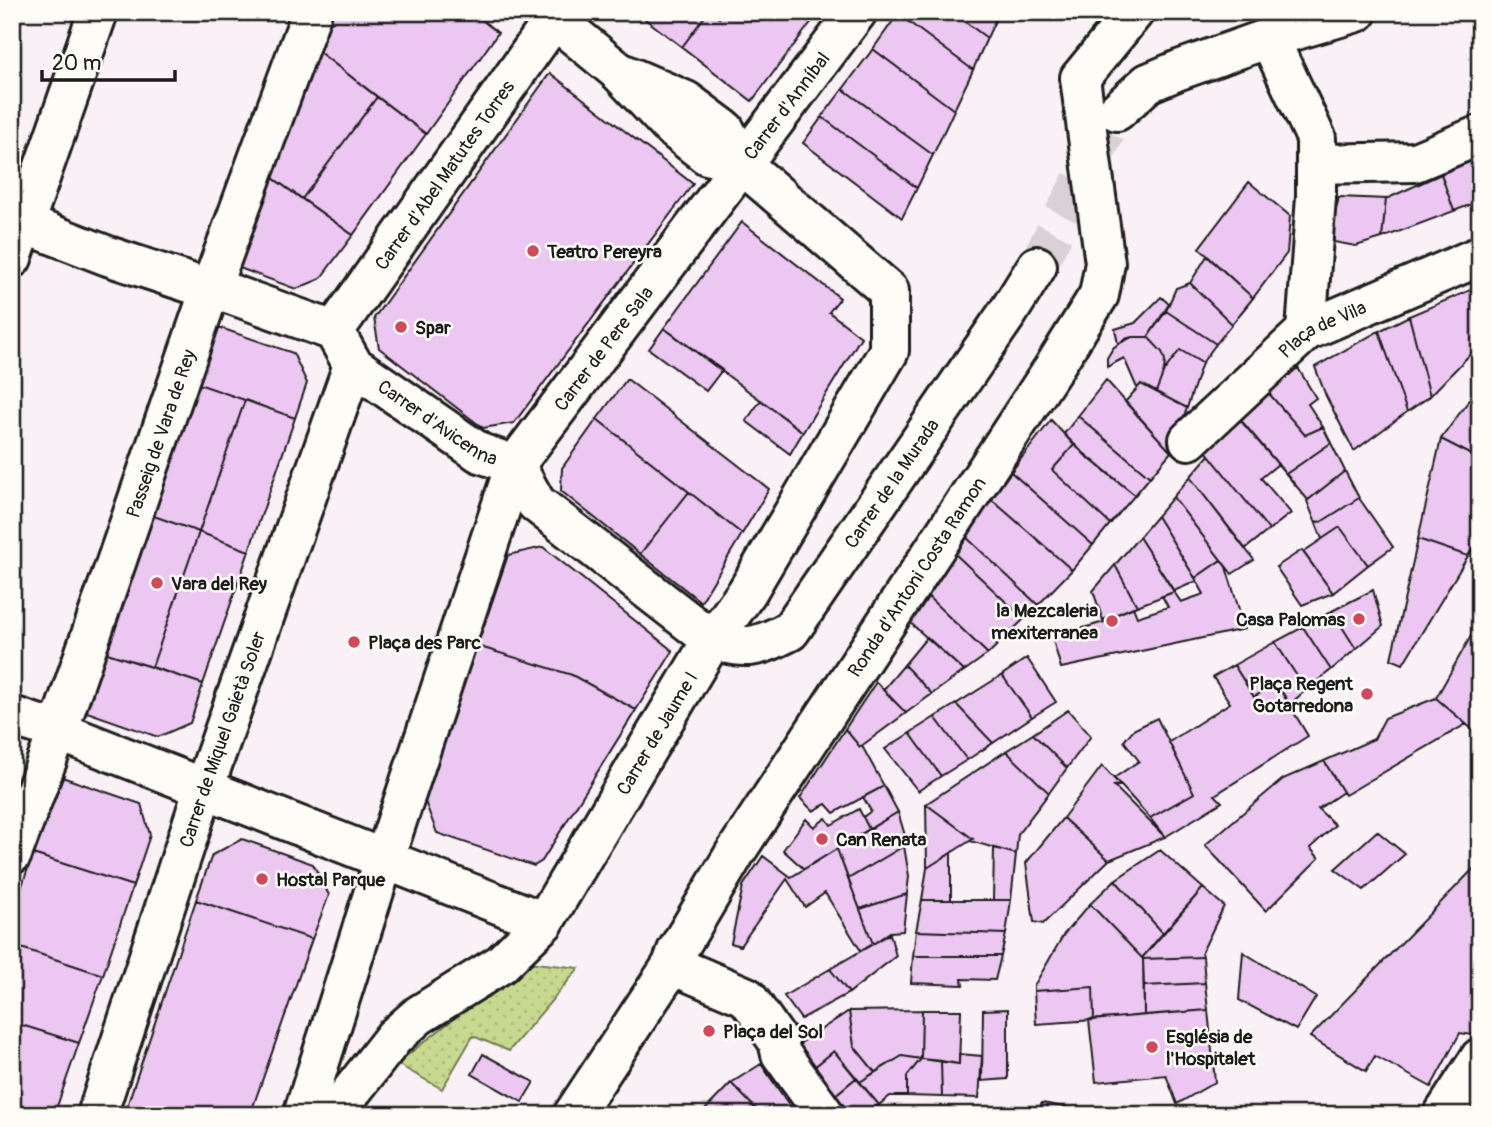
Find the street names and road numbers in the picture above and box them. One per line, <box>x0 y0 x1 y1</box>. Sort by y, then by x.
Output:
street label: Carrer d'Anníbal <box>739 47 836 165</box>
street label: Carrer d'Abel Matutes Torres <box>370 76 520 275</box>
street label: Carrer de Pere Sala <box>549 282 659 416</box>
street label: Plaça de Vila <box>1274 295 1370 364</box>
street label: Passeig de Vara de Rey <box>121 346 202 521</box>
street label: Carrer d'Avicenna <box>373 375 501 471</box>
street label: Carrer de la Murada <box>839 414 945 553</box>
street label: Ronda d'Antoni Costa Ramon <box>843 473 992 682</box>
street label: Carrer de Miquel Gaietà Soler <box>174 628 271 851</box>
street label: Carrer de Jaume I <box>611 667 703 800</box>

